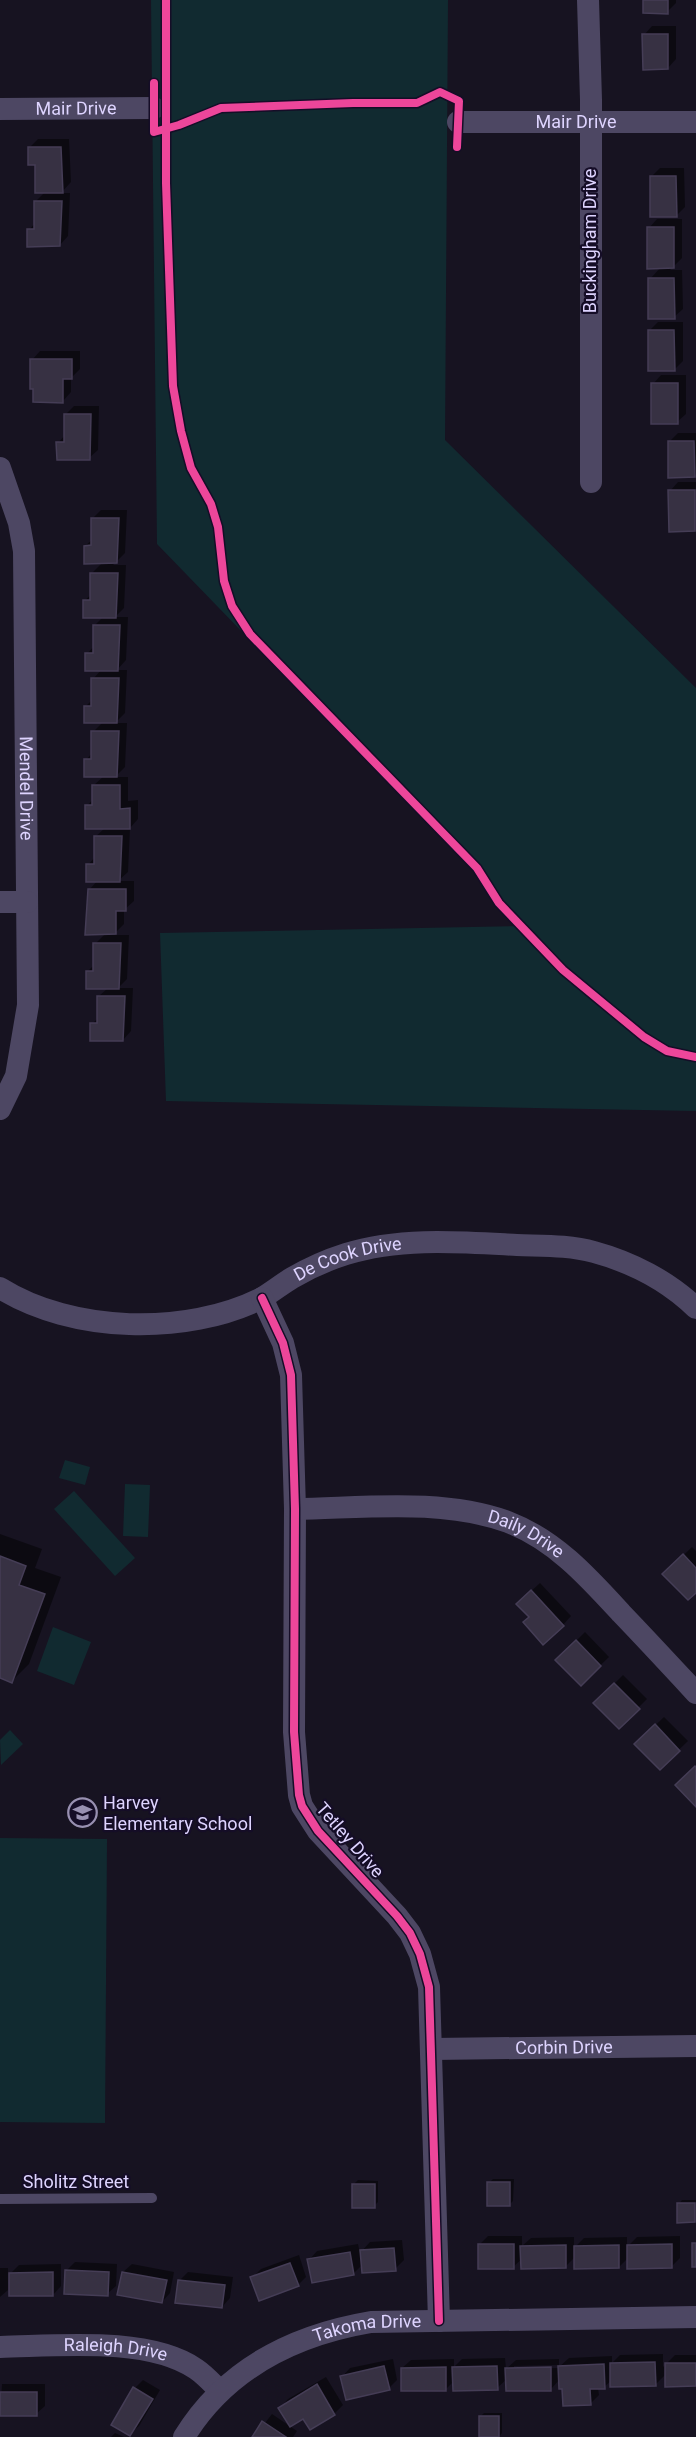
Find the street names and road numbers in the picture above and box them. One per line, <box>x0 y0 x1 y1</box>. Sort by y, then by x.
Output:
street label: Mair Drive <box>35 97 117 119</box>
street label: Mair Drive <box>536 111 616 132</box>
street label: Buckingham Drive <box>579 169 600 313</box>
street label: Mendel Drive <box>16 736 38 841</box>
street label: De Cook Drive <box>290 1233 402 1285</box>
street label: Daily Drive <box>486 1505 569 1562</box>
street label: Tetley Drive <box>312 1798 389 1881</box>
street label: Corbin Drive <box>515 2036 613 2058</box>
street label: Sholitz Street <box>23 2171 129 2192</box>
street label: Takoma Drive <box>310 2310 421 2346</box>
street label: Raleigh Drive <box>64 2334 170 2365</box>

